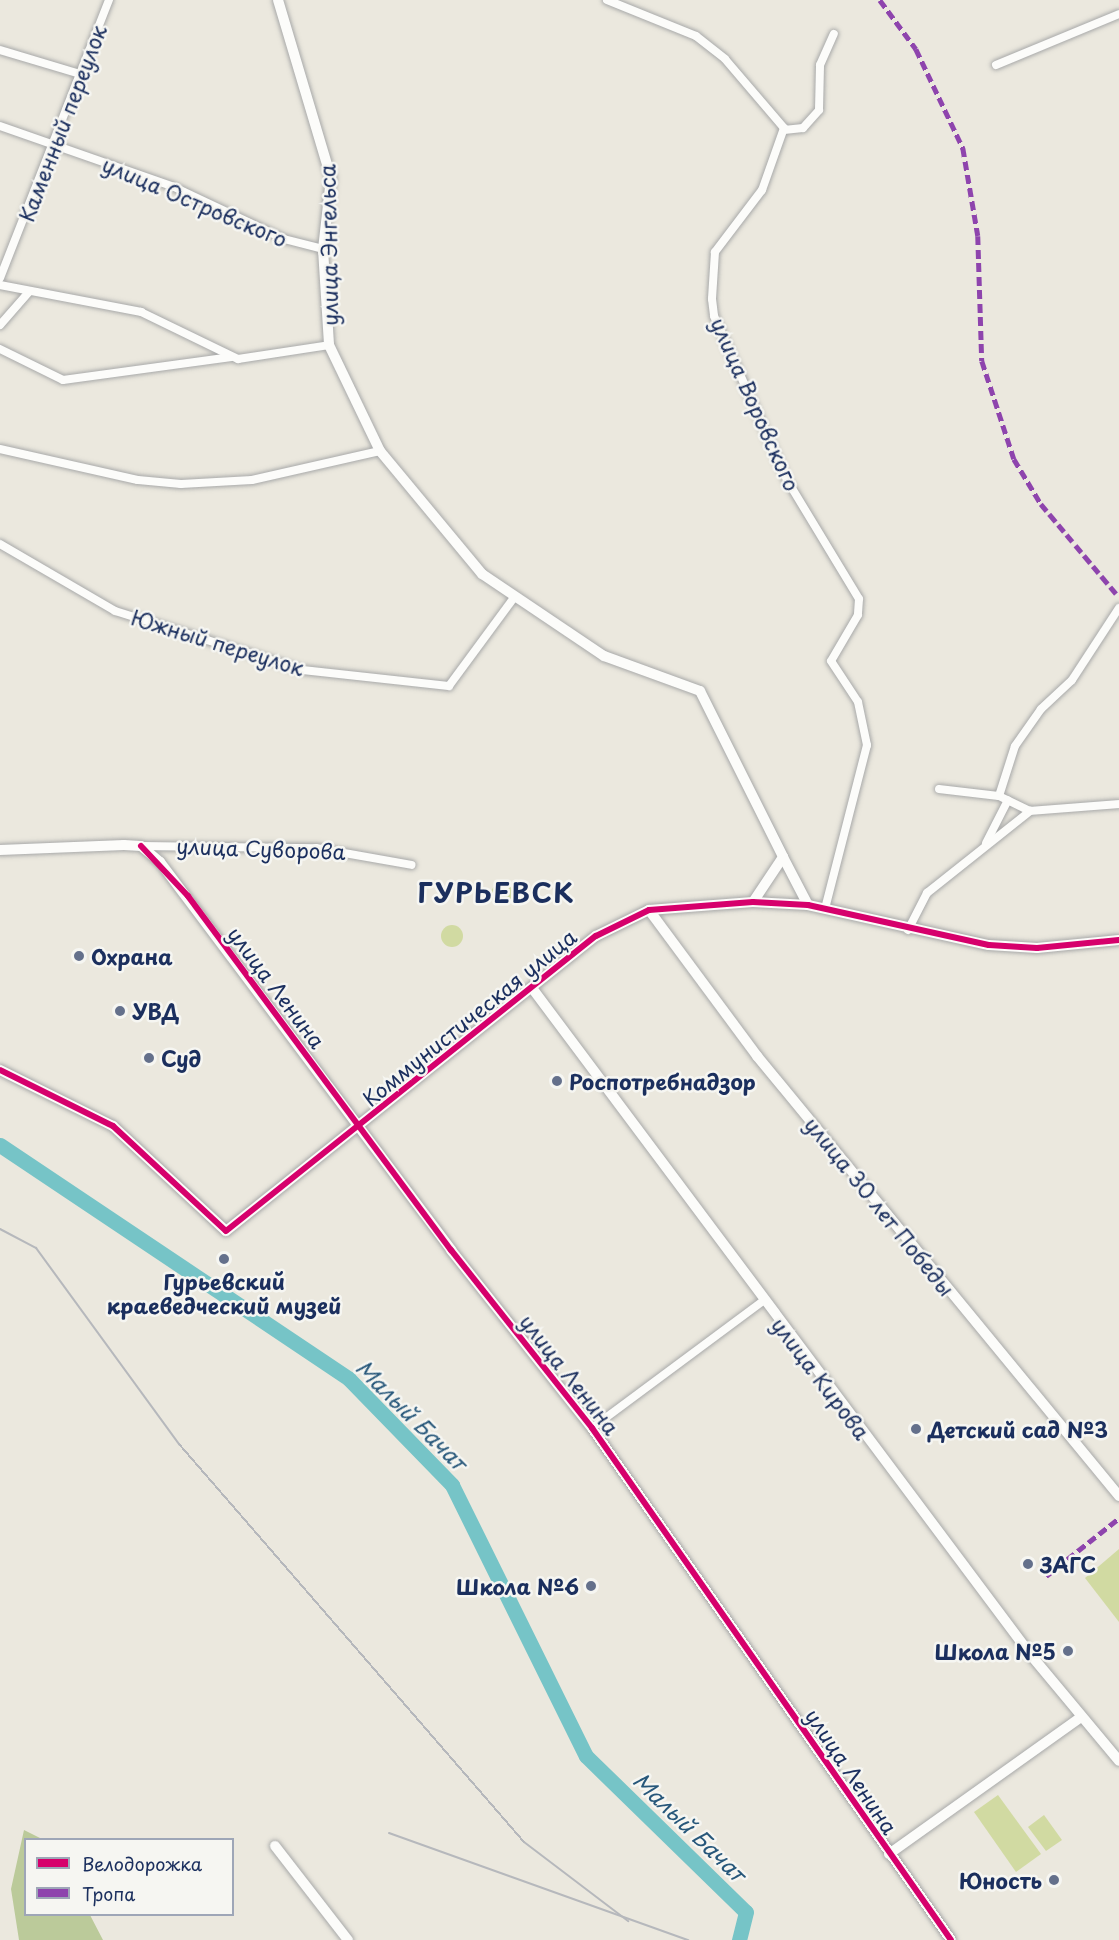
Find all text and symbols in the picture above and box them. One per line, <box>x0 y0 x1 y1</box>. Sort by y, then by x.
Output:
street label: Каменный переулок <box>13 21 111 225</box>
street label: улица Островского <box>98 150 292 252</box>
street label: улица Энгельса <box>314 163 342 327</box>
street label: улица Воровского <box>706 313 806 495</box>
street label: Южный переулок <box>129 604 307 680</box>
street label: улица Суворова <box>175 832 347 864</box>
district label: ГУРЬЕВСК <box>417 876 575 908</box>
street label: улица Ленина <box>223 921 331 1053</box>
street label: Коммунистическая улица <box>357 923 581 1111</box>
place label: Охрана <box>91 943 173 969</box>
marker: Охрана <box>72 949 86 963</box>
place label: УВД <box>132 998 179 1024</box>
marker: УВД <box>113 1004 127 1018</box>
place label: Суд <box>161 1045 201 1071</box>
marker: Суд <box>142 1051 156 1065</box>
place label: Роспотребнадзор <box>569 1068 756 1094</box>
marker: Роспотребнадзор <box>550 1074 564 1088</box>
street label: улица 30 лет Победы <box>800 1111 960 1301</box>
marker: Гурьевский краеведческий музей <box>217 1252 231 1266</box>
place label: Гурьевский краеведческий музей <box>106 1268 342 1318</box>
street label: улица Ленина <box>515 1308 625 1440</box>
street label: улица Кирова <box>767 1312 875 1444</box>
water label: Малый Бачат <box>351 1353 473 1475</box>
place label: Детский сад №3 <box>928 1416 1109 1442</box>
marker: Детский сад №3 <box>909 1422 923 1436</box>
place label: ЗАГС <box>1040 1551 1096 1577</box>
marker: ЗАГС <box>1021 1557 1035 1571</box>
place label: Школа №6 <box>455 1573 579 1599</box>
marker: Школа №6 <box>584 1579 598 1593</box>
place label: Школа №5 <box>934 1638 1056 1664</box>
marker: Школа №5 <box>1061 1644 1075 1658</box>
street label: улица Ленина <box>800 1703 904 1839</box>
water label: Малый Бачат <box>629 1766 751 1886</box>
legend <box>24 1838 234 1916</box>
text: Велодорожка <box>82 1850 202 1877</box>
place label: Юность <box>959 1867 1042 1893</box>
marker: Юность <box>1047 1873 1061 1887</box>
text: Тропа <box>82 1880 135 1907</box>

